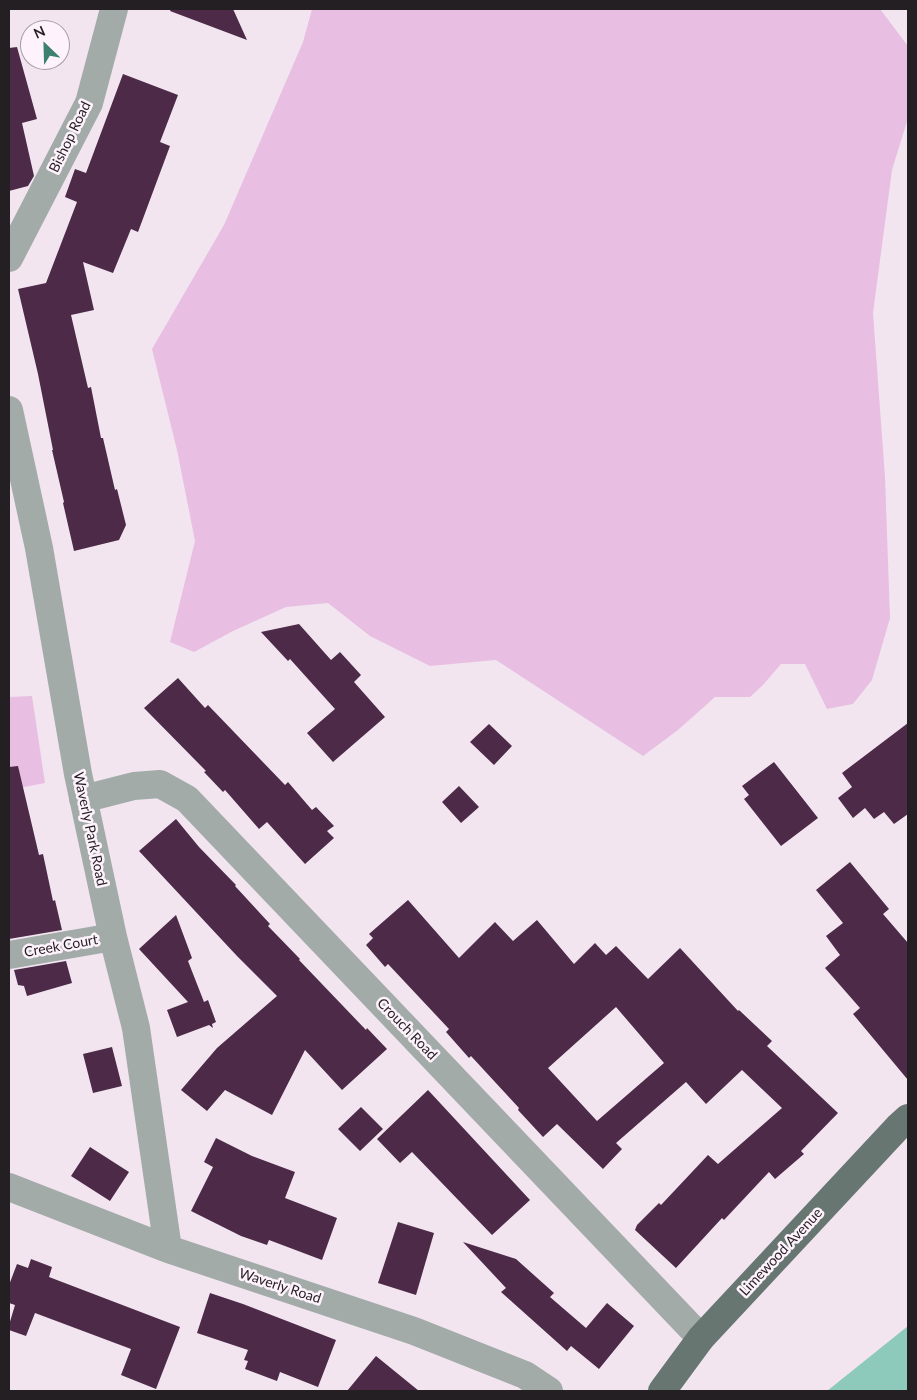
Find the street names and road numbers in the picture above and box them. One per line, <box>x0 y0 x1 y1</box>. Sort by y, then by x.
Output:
street label: Bishop Road <box>46 99 94 175</box>
street label: Waverly Park Road <box>70 770 110 888</box>
street label: Creek Court <box>23 931 99 961</box>
street label: Crouch Road <box>374 995 440 1063</box>
street label: Limewood Avenue <box>736 1205 826 1299</box>
street label: Waverly Road <box>237 1265 323 1307</box>

